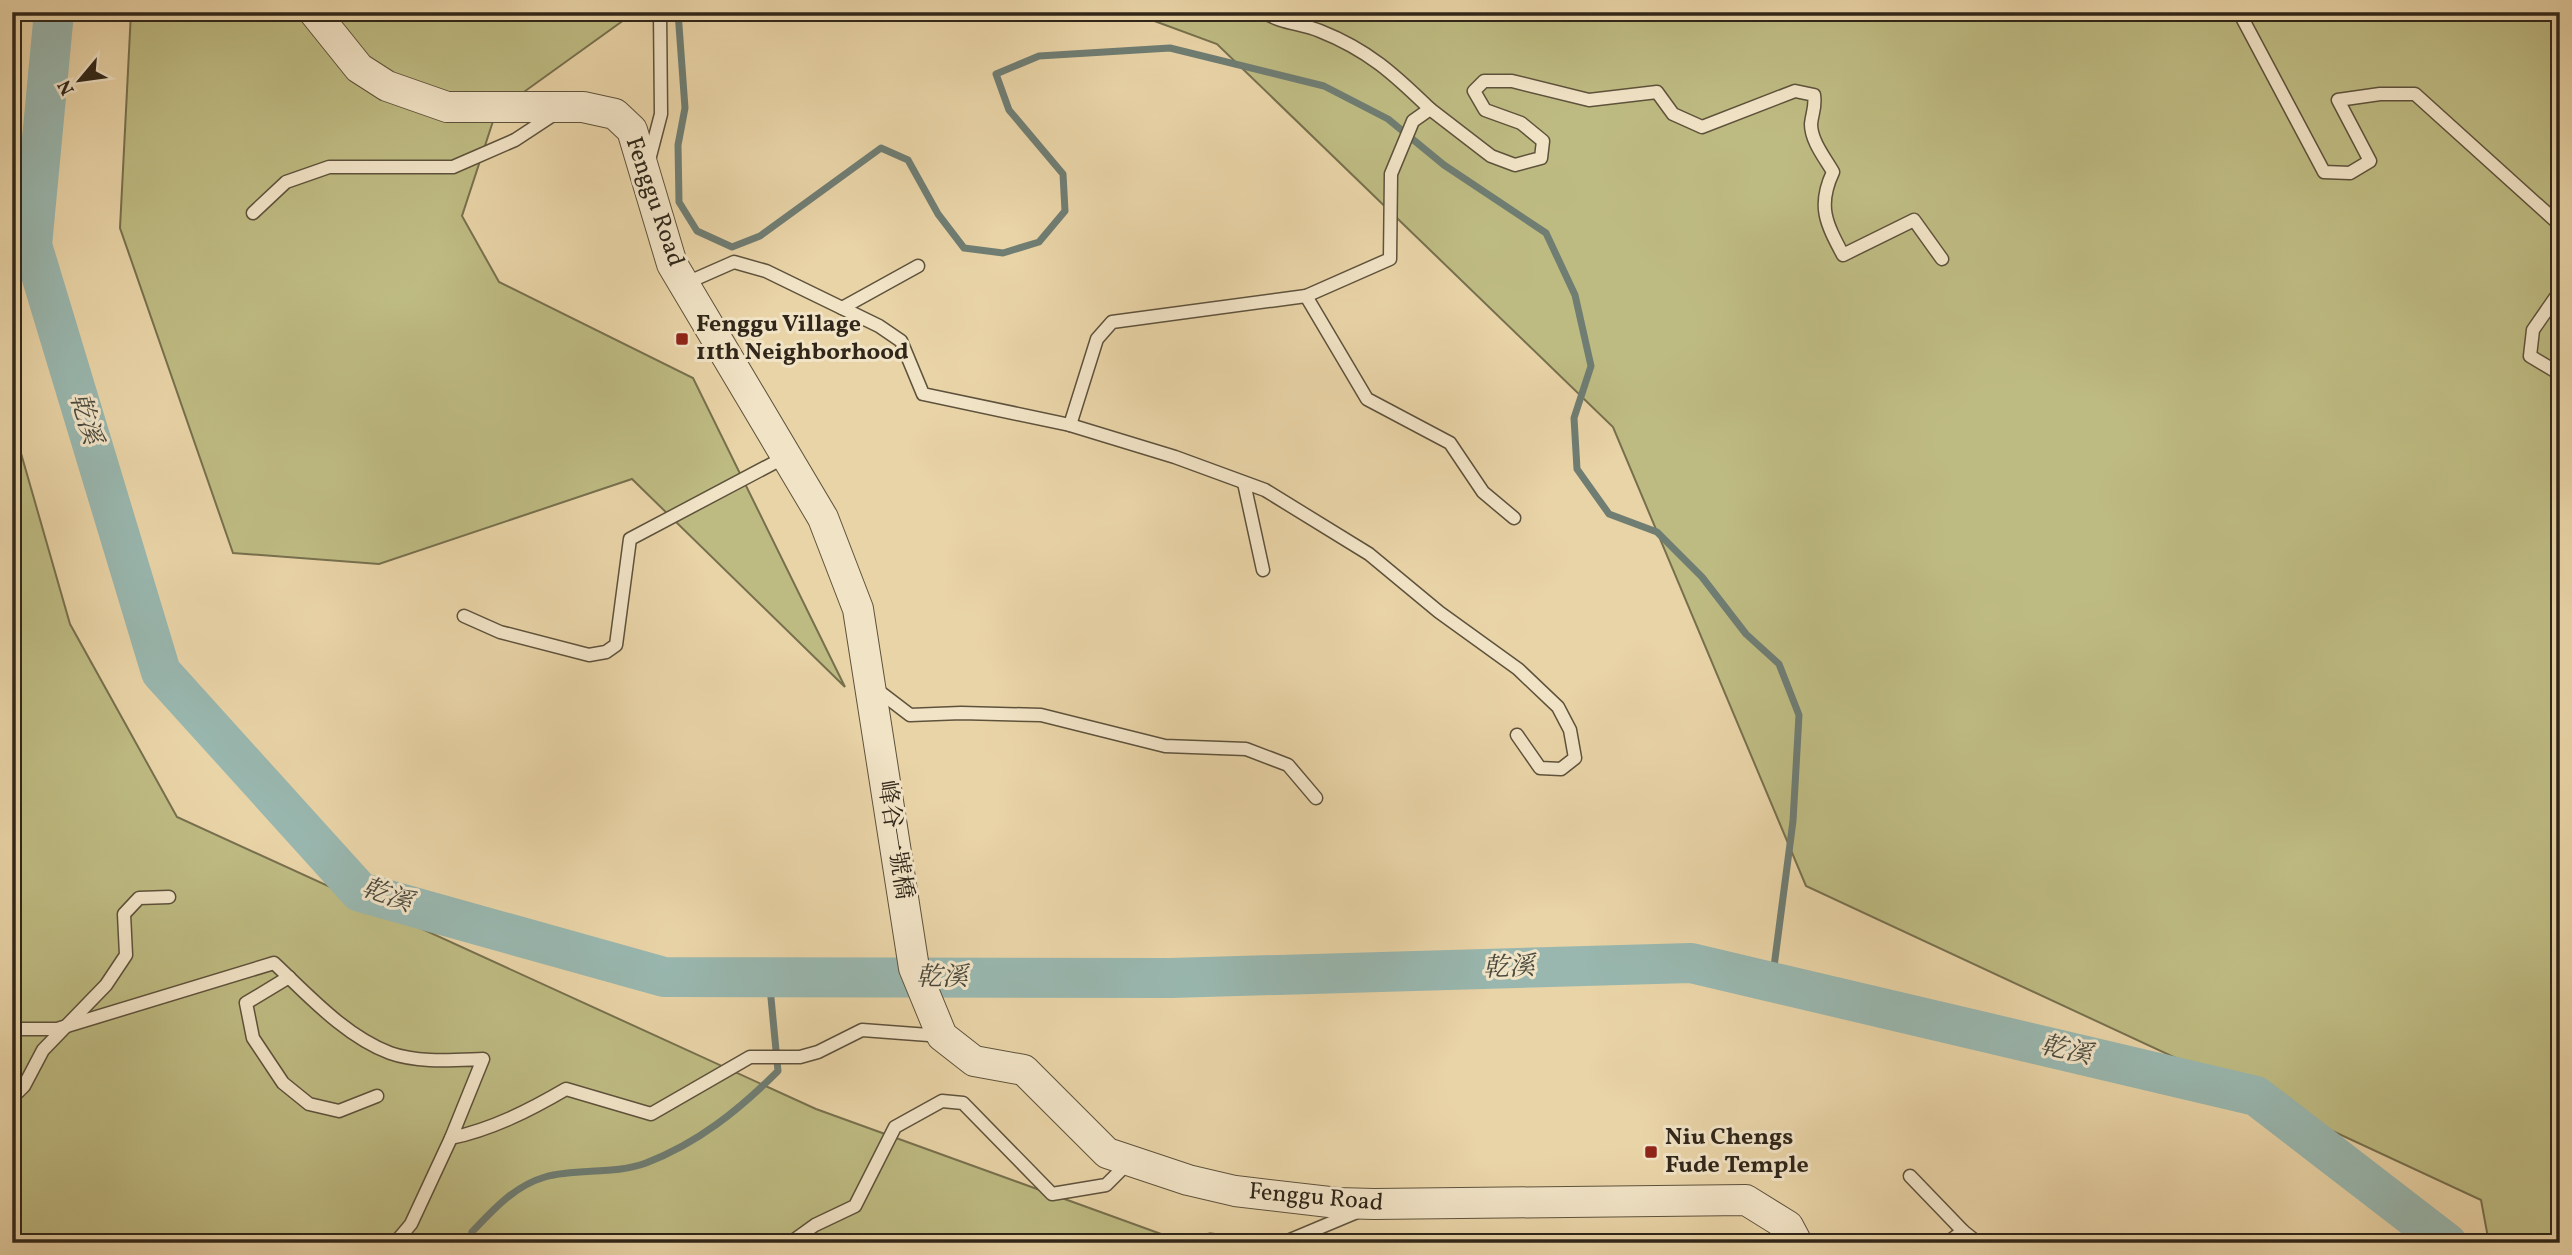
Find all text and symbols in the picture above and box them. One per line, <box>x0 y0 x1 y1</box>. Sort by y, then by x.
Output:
north arrow <box>46 46 116 116</box>
text: N <box>52 75 82 100</box>
street label: Fenggu Road <box>616 133 692 271</box>
place label: Fenggu Village 11th Neighborhood <box>696 308 909 370</box>
marker: Fenggu Village 11th Neighborhood <box>674 331 690 347</box>
water label: 乾溪 <box>60 389 111 452</box>
street label: 峰谷一號橋 <box>868 778 920 902</box>
water label: 乾溪 <box>356 870 420 923</box>
water label: 乾溪 <box>1482 949 1539 987</box>
water label: 乾溪 <box>916 960 971 996</box>
water label: 乾溪 <box>2037 1028 2098 1075</box>
place label: Niu Chengs Fude Temple <box>1665 1121 1809 1183</box>
marker: Niu Chengs Fude Temple <box>1643 1144 1659 1160</box>
street label: Fenggu Road <box>1247 1175 1385 1221</box>

